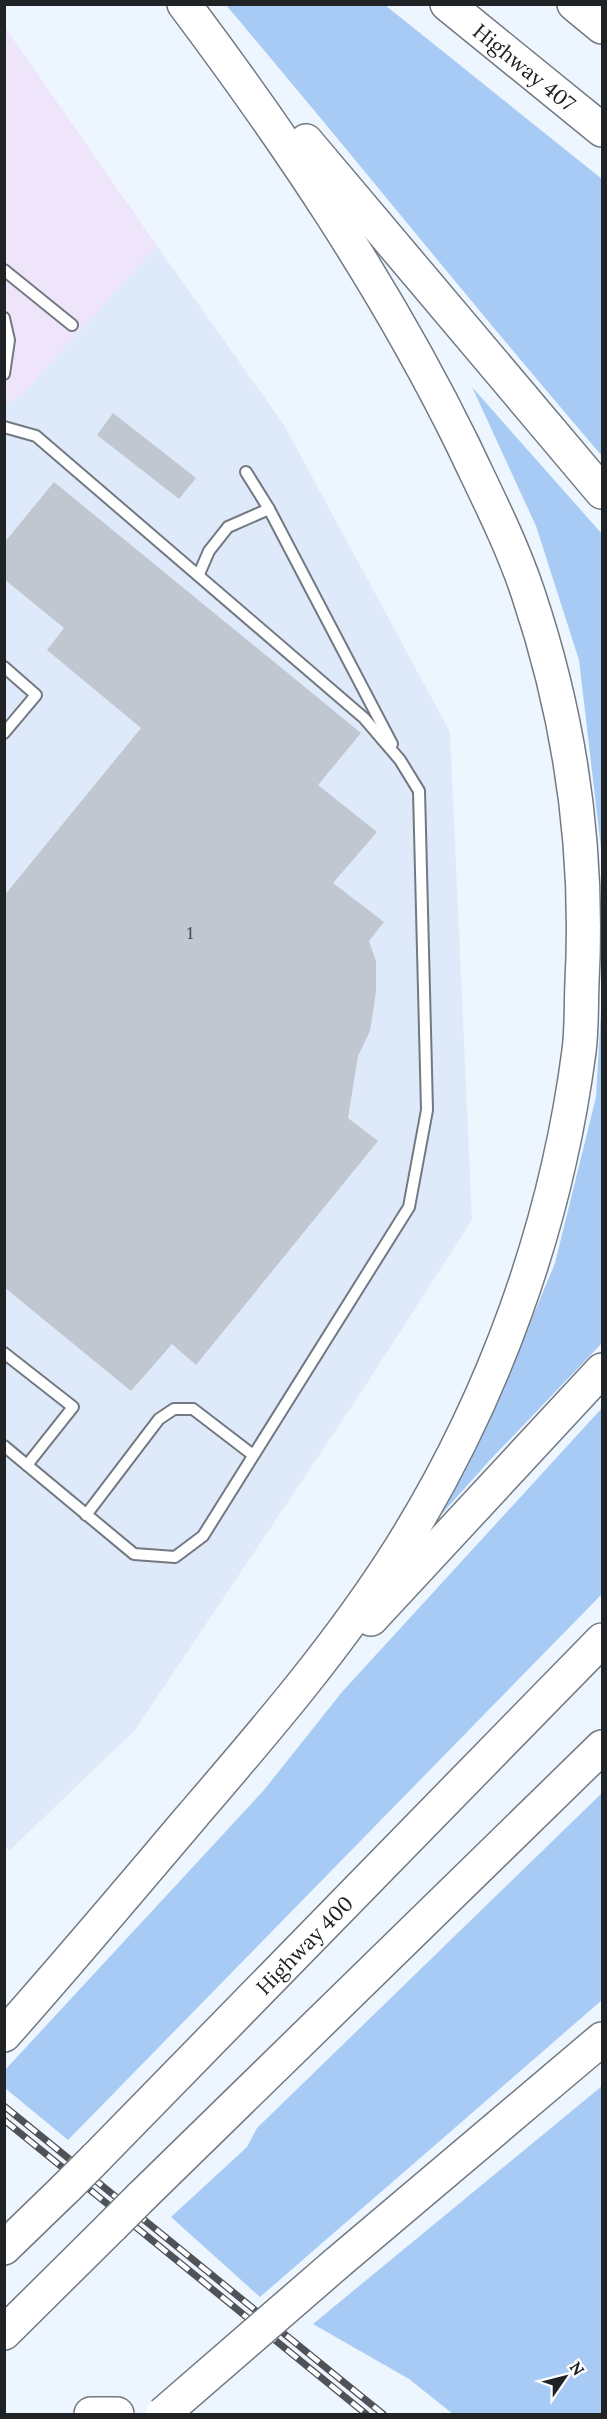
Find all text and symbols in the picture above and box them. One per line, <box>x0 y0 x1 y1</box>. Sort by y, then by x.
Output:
street label: Highway 407 <box>468 17 582 117</box>
house number: 1 <box>187 921 193 944</box>
street label: Highway 400 <box>250 1890 359 2000</box>
north arrow <box>535 2347 595 2407</box>
text: N <box>566 2358 589 2379</box>

